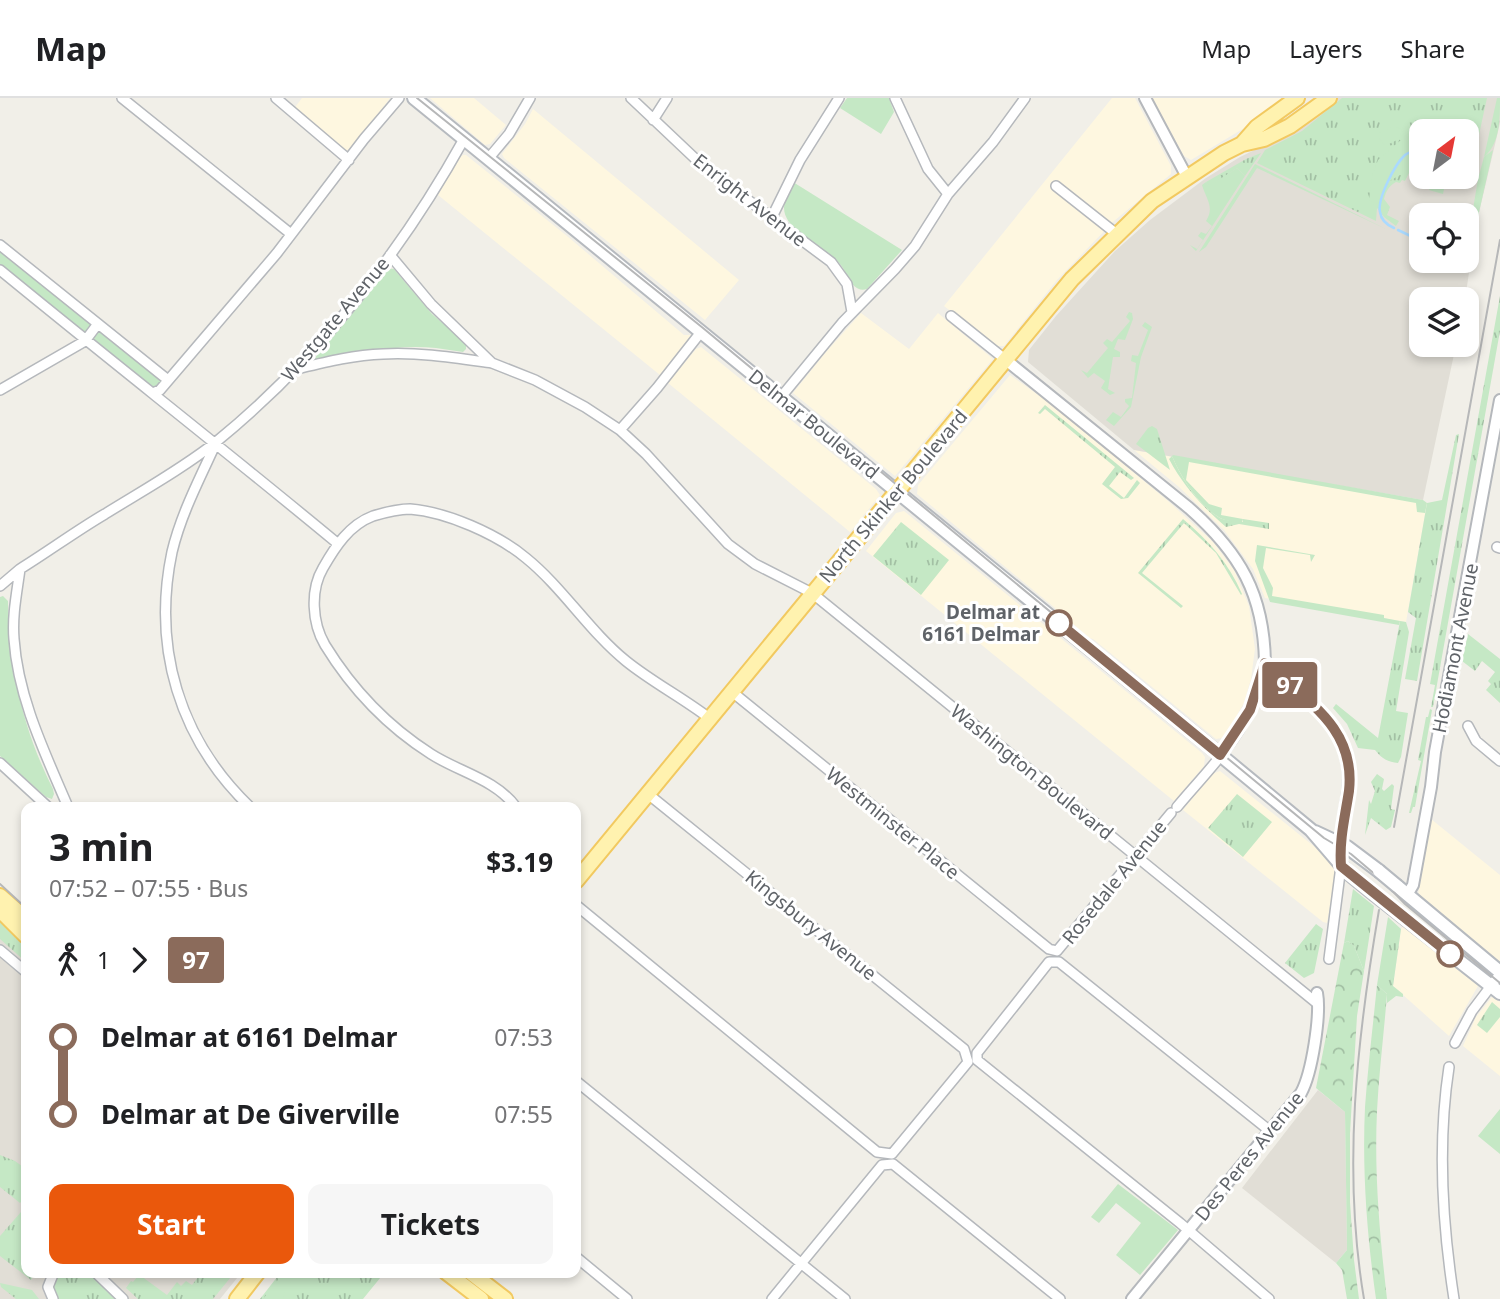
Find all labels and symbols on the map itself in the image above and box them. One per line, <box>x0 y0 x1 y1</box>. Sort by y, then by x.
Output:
north arrow <box>1409 119 1479 189</box>
street label: Enright Avenue <box>688 148 812 252</box>
street label: Westgate Avenue <box>275 251 395 387</box>
street label: Delmar Boulevard <box>743 363 885 485</box>
street label: North Skinker Boulevard <box>813 404 973 588</box>
street label: Hodiamont Avenue <box>1426 561 1484 735</box>
place label: Delmar at 6161 Delmar <box>922 599 1040 647</box>
marker: Delmar at 6161 Delmar <box>1046 610 1072 636</box>
line badge: 97 <box>1258 662 1322 708</box>
street label: Washington Boulevard <box>945 698 1119 846</box>
street label: Westminster Place <box>821 761 965 885</box>
street label: Rosedale Avenue <box>1056 814 1172 950</box>
street label: Kingsbury Avenue <box>740 864 882 986</box>
unlabelled marker <box>1437 941 1463 967</box>
street label: Des Peres Avenue <box>1189 1086 1309 1226</box>

